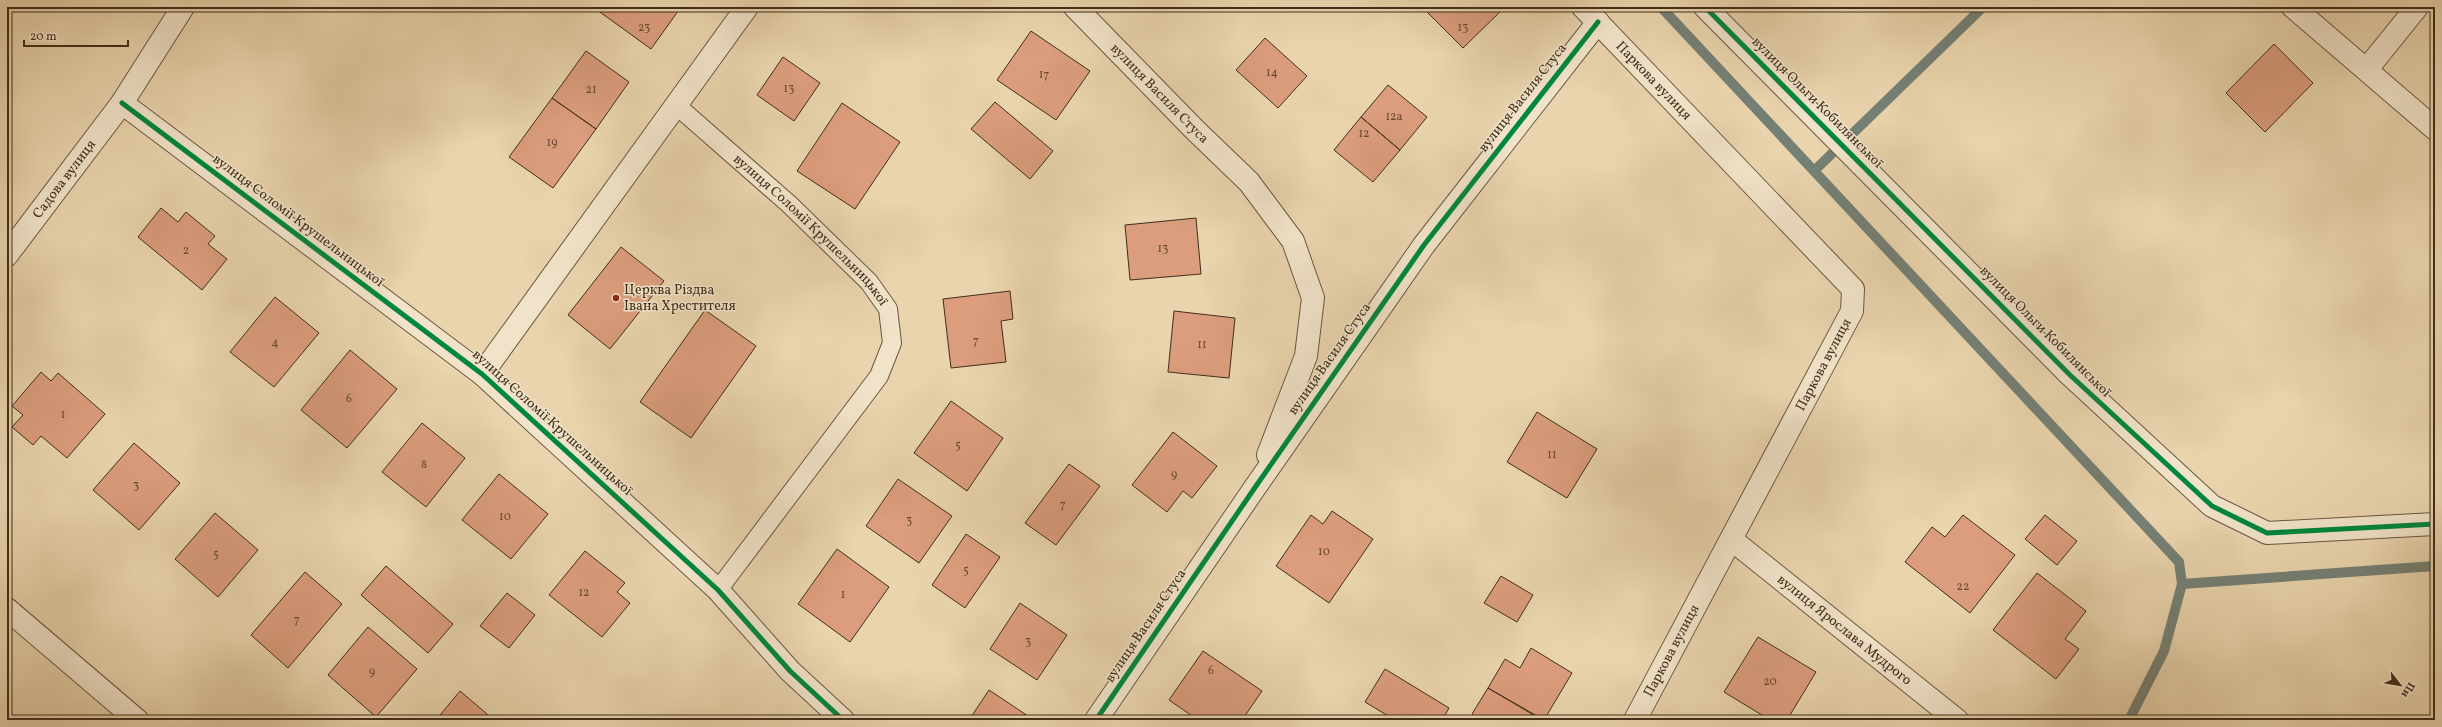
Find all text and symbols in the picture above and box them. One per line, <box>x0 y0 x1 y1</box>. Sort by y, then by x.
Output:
house number: 23 <box>638 20 650 36</box>
house number: 13 <box>1458 20 1468 36</box>
scale bar <box>24 22 128 48</box>
text: 20 m <box>30 29 57 45</box>
street label: вулиця Ольги Кобилянської <box>1747 33 1887 173</box>
street label: Паркова вулиця <box>1611 37 1696 124</box>
street label: вулиця Василя Стуса <box>1106 39 1213 148</box>
street label: вулиця Василя Стуса <box>1475 40 1571 156</box>
house number: 14 <box>1266 65 1278 81</box>
house number: 17 <box>1039 67 1049 83</box>
house number: 13 <box>784 81 794 97</box>
house number: 21 <box>585 82 597 98</box>
house number: 12а <box>1385 109 1403 125</box>
house number: 12 <box>1358 126 1370 142</box>
house number: 19 <box>547 135 557 151</box>
street label: Садова вулиця <box>28 136 100 223</box>
street label: вулиця Соломії Крушельницької <box>208 150 388 292</box>
street label: вулиця Соломії Крушельницької <box>729 150 892 310</box>
house number: 13 <box>1158 241 1168 257</box>
house number: 2 <box>183 243 189 259</box>
street label: вулиця Ольги Кобилянської <box>1975 262 2115 402</box>
place label: Церква Різдва Івана Хрестителя <box>624 281 736 316</box>
marker: Церква Різдва Івана Хрестителя <box>611 293 621 303</box>
street label: вулиця Василя Стуса <box>1284 299 1376 419</box>
street label: Паркова вулиця <box>1792 315 1856 415</box>
house number: 7 <box>973 333 979 349</box>
house number: 4 <box>271 335 279 351</box>
house number: 11 <box>1197 337 1207 353</box>
street label: вулиця Соломії Крушельницької <box>468 346 636 500</box>
house number: 6 <box>346 391 352 407</box>
house number: 1 <box>61 407 65 423</box>
house number: 5 <box>955 438 961 454</box>
house number: 11 <box>1547 447 1557 463</box>
house number: 8 <box>421 457 427 473</box>
house number: 9 <box>1171 467 1177 483</box>
house number: 3 <box>133 478 139 494</box>
house number: 7 <box>1060 497 1066 513</box>
house number: 10 <box>499 509 511 525</box>
house number: 3 <box>906 513 912 529</box>
house number: 10 <box>1318 544 1330 560</box>
house number: 5 <box>213 547 219 563</box>
house number: 5 <box>963 563 969 579</box>
street label: вулиця Василя Стуса <box>1101 565 1191 687</box>
street label: вулиця Ярослава Мудрого <box>1773 570 1916 690</box>
house number: 22 <box>1957 579 1969 595</box>
house number: 12 <box>578 585 590 601</box>
house number: 1 <box>841 587 845 603</box>
street label: Паркова вулиця <box>1640 601 1704 701</box>
house number: 7 <box>294 612 300 628</box>
house number: 3 <box>1025 634 1031 650</box>
house number: 6 <box>1208 663 1214 679</box>
house number: 9 <box>369 664 375 680</box>
north arrow <box>2380 665 2420 705</box>
house number: 20 <box>1763 674 1777 690</box>
text: Пн <box>2397 679 2418 700</box>

